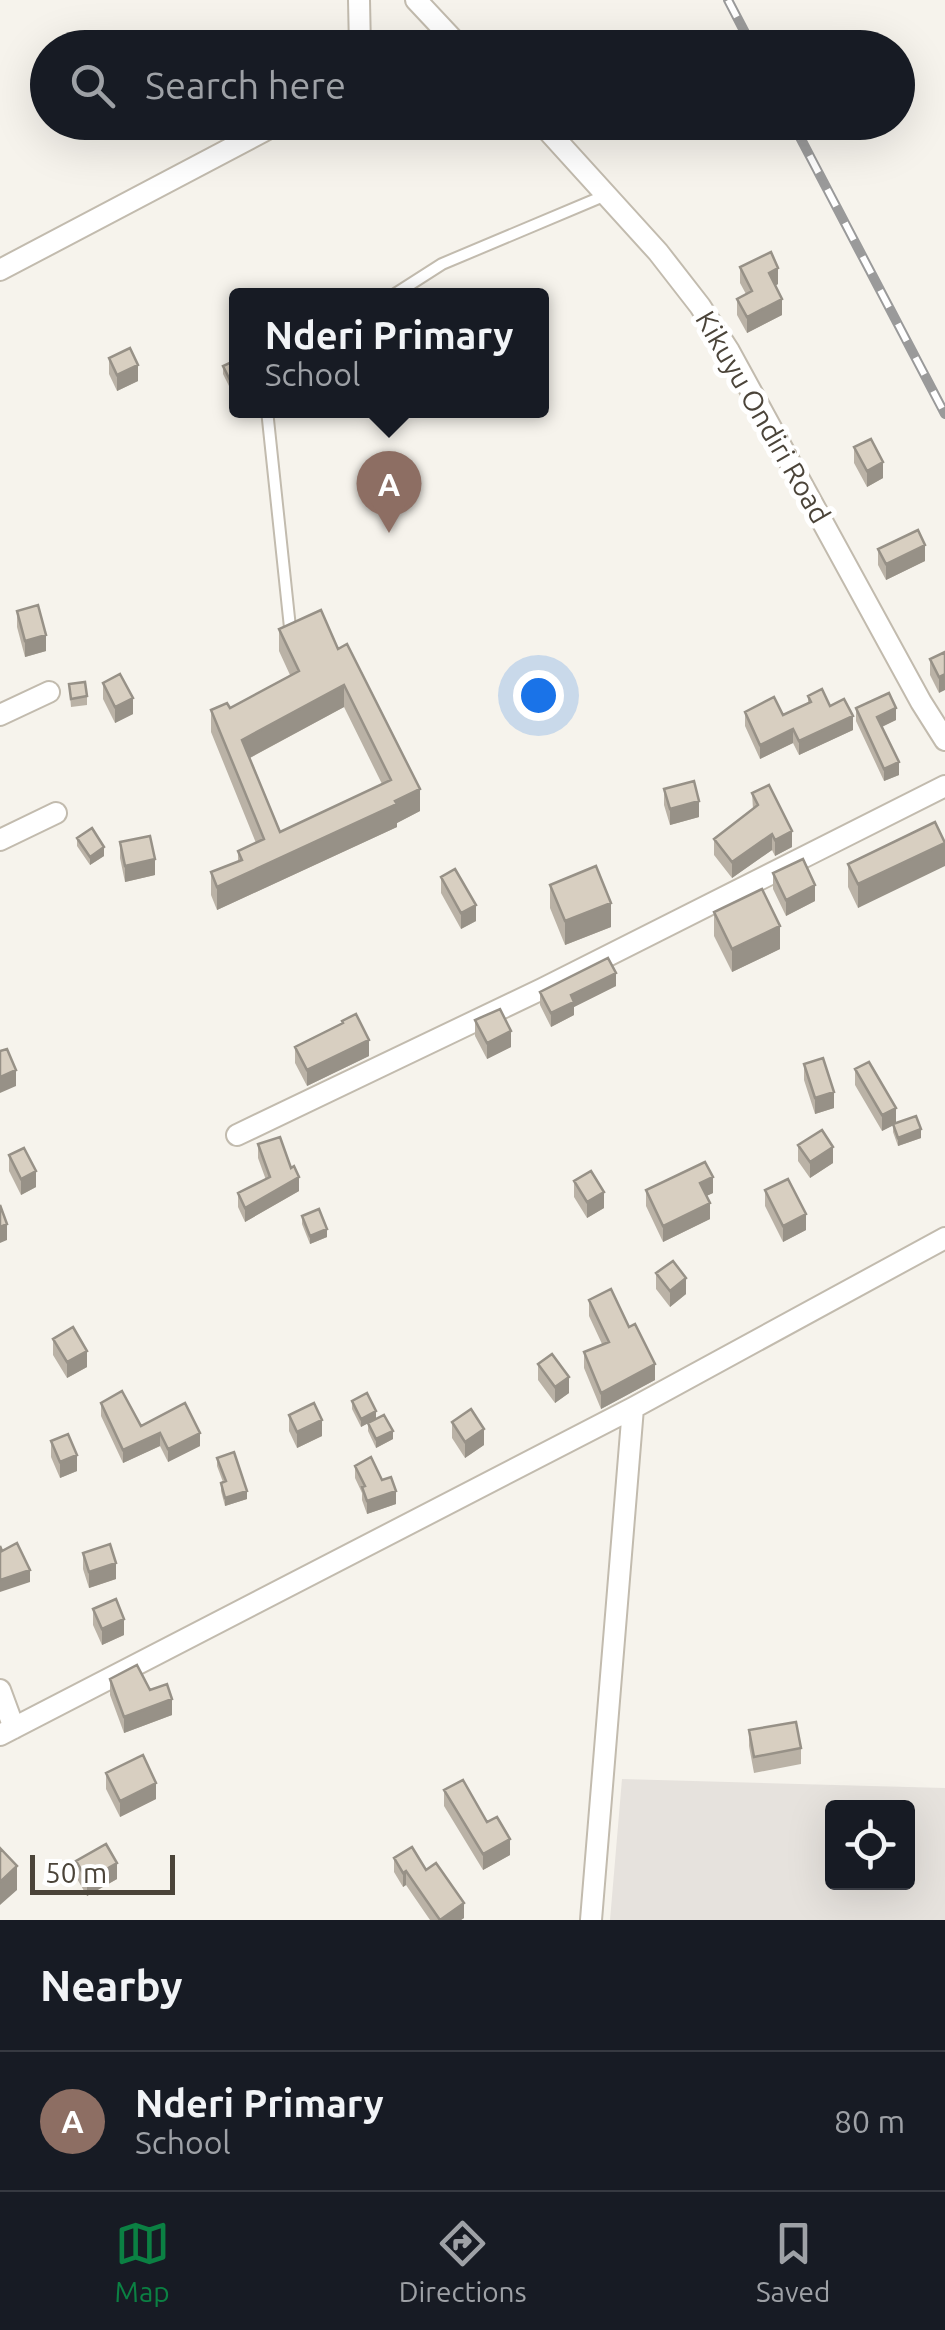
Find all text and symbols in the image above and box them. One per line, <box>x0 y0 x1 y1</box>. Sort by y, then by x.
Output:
search box <box>30 30 915 140</box>
icon: search <box>65 58 120 113</box>
text: Search here <box>145 64 346 106</box>
popup <box>229 288 549 418</box>
street label: Kikuyu Ondiri Road <box>690 305 837 528</box>
text: Nderi Primary <box>265 314 513 356</box>
text: School <box>265 356 360 392</box>
pin: A <box>356 450 422 533</box>
your location <box>513 670 564 721</box>
map controls <box>825 1800 915 1890</box>
button: locate <box>825 1800 915 1890</box>
scale bar <box>30 1850 175 1894</box>
text: 50 m <box>45 1857 107 1888</box>
text: Nearby <box>40 1962 183 2009</box>
text: Nderi Primary <box>135 2082 384 2124</box>
text: A <box>61 2103 84 2139</box>
text: 80 m <box>834 2103 905 2139</box>
text: School <box>135 2124 231 2160</box>
tab: Map <box>115 2216 170 2307</box>
tab: Directions <box>399 2216 527 2307</box>
tab: Saved <box>756 2216 830 2307</box>

